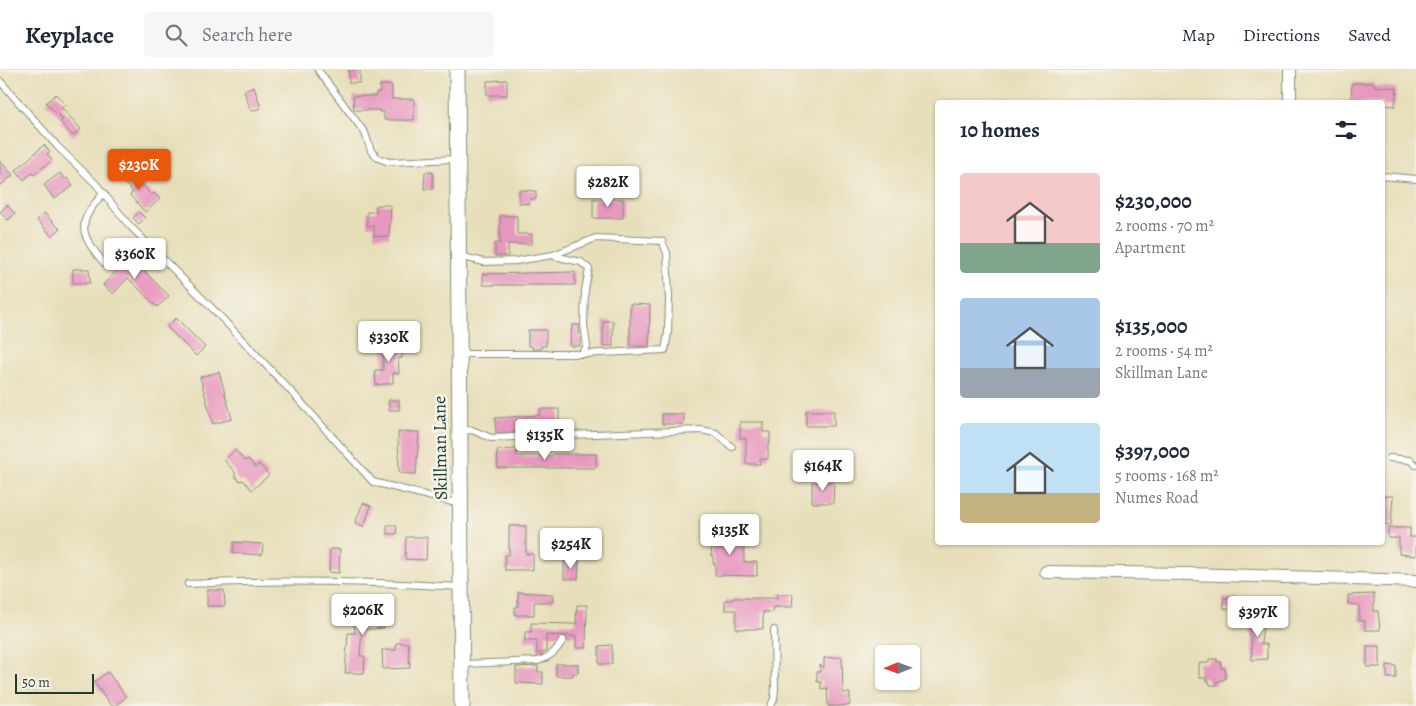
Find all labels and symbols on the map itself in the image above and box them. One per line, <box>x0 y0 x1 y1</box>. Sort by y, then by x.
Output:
pin: $230K <box>104 148 174 191</box>
pin: $282K <box>573 166 643 208</box>
pin: $360K <box>100 238 170 280</box>
pin: $330K <box>354 320 424 363</box>
street label: Skillman Lane <box>427 396 453 500</box>
pin: $135K <box>510 418 580 461</box>
pin: $164K <box>788 450 858 492</box>
pin: $135K <box>695 514 765 556</box>
pin: $254K <box>536 528 606 570</box>
pin: $206K <box>328 594 398 636</box>
pin: $397K <box>1223 596 1293 638</box>
north arrow <box>875 645 920 690</box>
scale bar <box>15 671 94 694</box>

